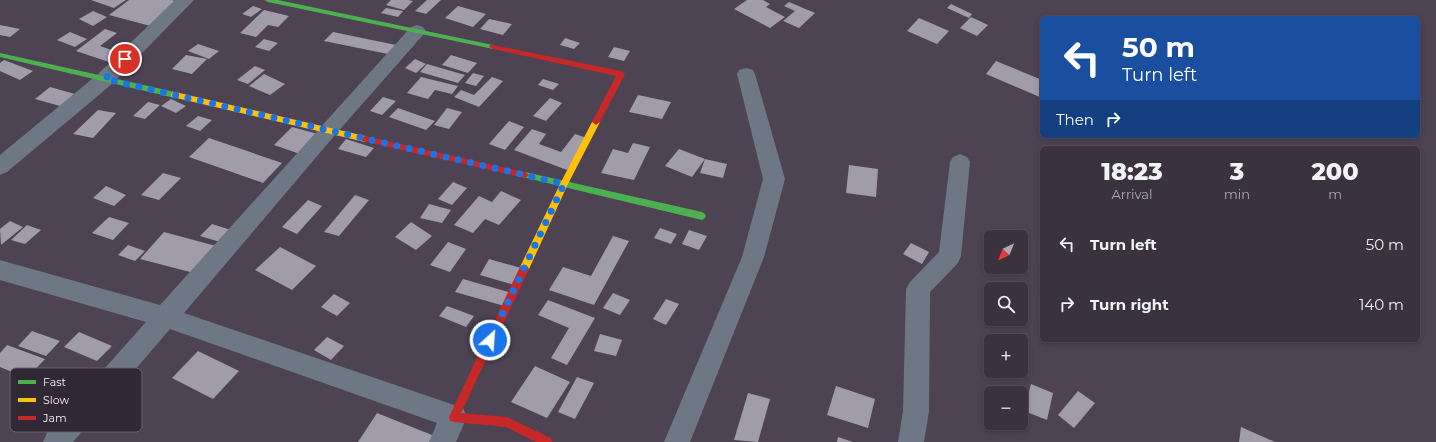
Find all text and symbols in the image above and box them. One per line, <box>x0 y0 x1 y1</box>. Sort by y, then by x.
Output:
text: 50 m <box>1122 30 1195 64</box>
icon: left <box>1056 32 1108 84</box>
pin <box>108 42 142 76</box>
icon: arrive <box>114 48 136 70</box>
text: Turn left <box>1122 64 1197 86</box>
icon: right <box>1102 108 1124 130</box>
text: Then <box>1056 110 1094 129</box>
text: 18:23 <box>1101 157 1163 186</box>
text: 3 <box>1230 157 1244 186</box>
text: 200 <box>1311 157 1359 186</box>
text: Arrival <box>1112 186 1153 202</box>
text: min <box>1224 186 1250 202</box>
text: m <box>1328 186 1342 202</box>
north arrow <box>984 230 1028 274</box>
map controls <box>984 230 1028 430</box>
icon: left <box>1056 233 1078 255</box>
text: Turn left <box>1090 235 1157 254</box>
text: 50 m <box>1366 235 1404 254</box>
button: search <box>984 282 1028 326</box>
icon: right <box>1056 293 1078 315</box>
text: Turn right <box>1090 295 1169 314</box>
text: 140 m <box>1359 295 1404 314</box>
position arrow <box>469 319 511 361</box>
button: + <box>984 334 1028 378</box>
legend <box>10 368 142 432</box>
text: Fast <box>43 375 67 389</box>
button: − <box>984 386 1028 430</box>
text: Slow <box>43 393 69 407</box>
text: Jam <box>42 411 67 425</box>

